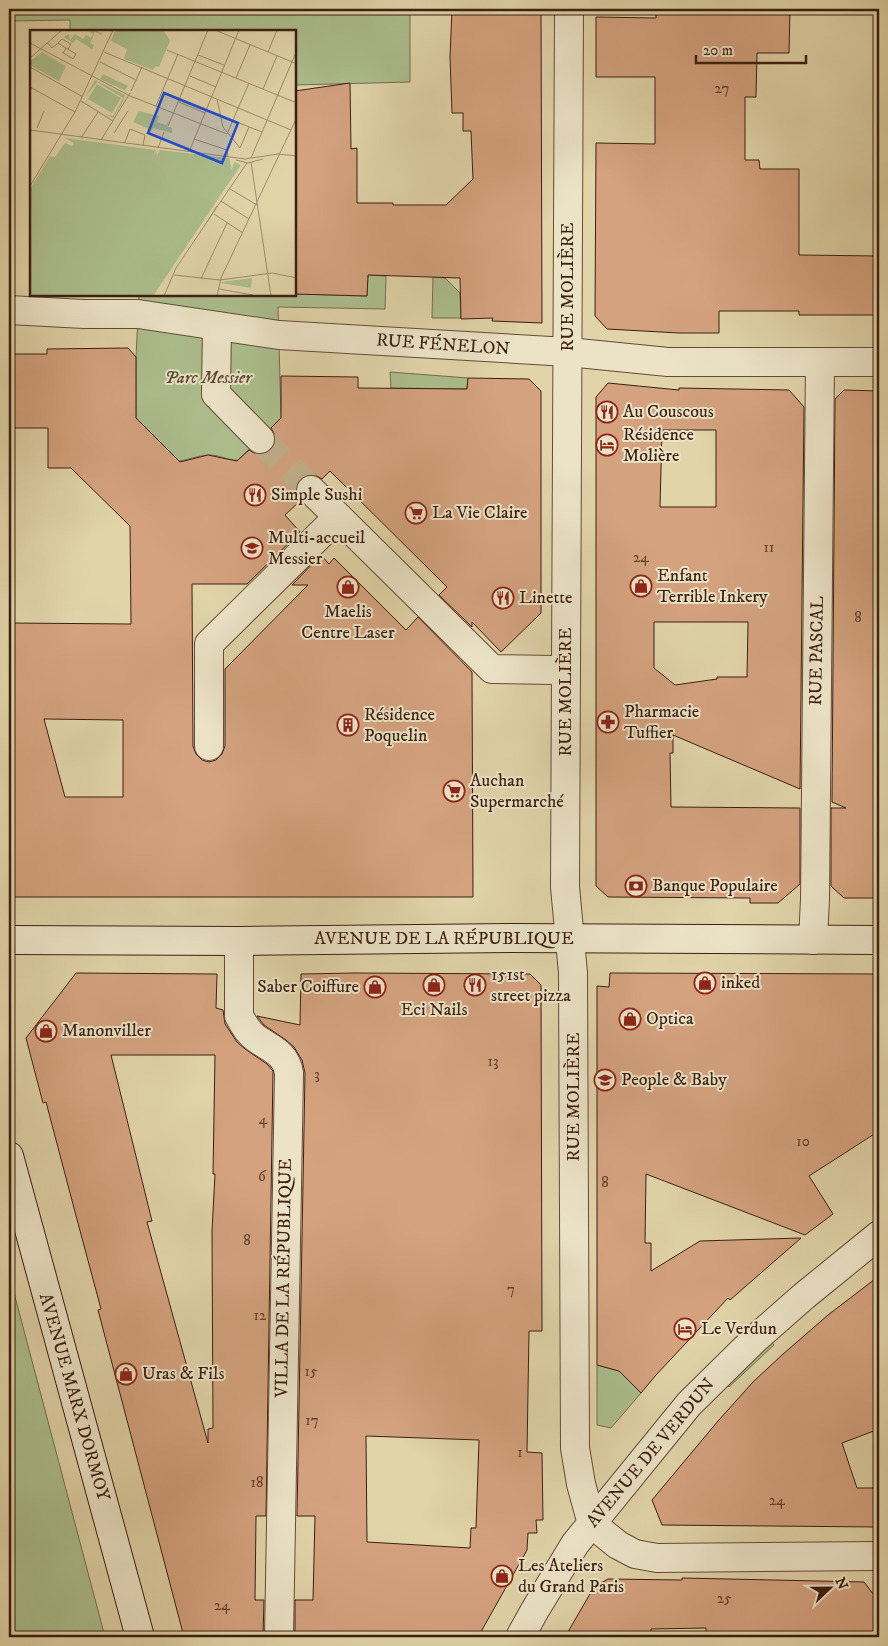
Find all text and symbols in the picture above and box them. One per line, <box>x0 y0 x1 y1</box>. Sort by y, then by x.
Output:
inset map <box>30 30 296 296</box>
scale bar <box>696 32 806 64</box>
text: 20 m <box>703 41 733 60</box>
house number: 27 <box>715 79 730 98</box>
street label: RUE MOLIÈRE <box>557 222 579 351</box>
street label: RUE FÉNELON <box>375 329 511 361</box>
park label: Parc Messier <box>164 367 253 389</box>
restaurant icon: Au Couscous <box>595 400 619 424</box>
place label: Au Couscous <box>623 401 714 423</box>
place label: Résidence Molière <box>623 424 694 467</box>
hotel icon: Résidence Molière <box>595 433 619 457</box>
restaurant icon: Simple Sushi <box>243 483 267 507</box>
place label: Simple Sushi <box>271 484 362 506</box>
supermarket icon: La Vie Claire <box>404 501 428 525</box>
place label: La Vie Claire <box>432 502 528 524</box>
place label: Multi-accueil Messier <box>268 527 366 570</box>
school or university icon: Multi-accueil Messier <box>240 536 264 560</box>
house number: 11 <box>763 538 775 557</box>
house number: 24 <box>633 548 649 567</box>
place label: Enfant Terrible Inkery <box>657 565 768 608</box>
shop icon: Enfant Terrible Inkery <box>629 574 653 598</box>
shop icon: Maelis Centre Laser <box>336 575 360 599</box>
restaurant icon: Linette <box>491 586 515 610</box>
place label: Linette <box>519 587 572 609</box>
street label: RUE PASCAL <box>805 596 829 706</box>
place label: Maelis Centre Laser <box>301 601 395 644</box>
house number: 8 <box>854 608 862 627</box>
street label: RUE MOLIÈRE <box>555 627 577 756</box>
place label: Pharmacie Tuffier <box>624 701 699 744</box>
place label: Résidence Poquelin <box>364 704 435 747</box>
pharmacy icon: Pharmacie Tuffier <box>596 710 620 734</box>
building icon: Résidence Poquelin <box>336 713 360 737</box>
place label: Auchan Supermarché <box>470 770 564 813</box>
supermarket icon: Auchan Supermarché <box>442 779 466 803</box>
bank icon: Banque Populaire <box>624 874 648 898</box>
place label: Banque Populaire <box>652 875 778 897</box>
street label: AVENUE DE LA RÉPUBLIQUE <box>314 928 574 950</box>
place label: 151st street pizza <box>491 964 571 1007</box>
shop icon: inked <box>693 971 717 995</box>
place label: inked <box>721 972 760 994</box>
shop icon: Eci Nails <box>422 973 446 997</box>
restaurant icon: 151st street pizza <box>463 973 487 997</box>
shop icon: Saber Coiffure <box>363 975 387 999</box>
place label: Saber Coiffure <box>257 976 359 998</box>
place label: Eci Nails <box>400 999 468 1021</box>
shop icon: Optica <box>618 1007 642 1031</box>
place label: Optica <box>646 1008 694 1030</box>
shop icon: Manonviller <box>34 1019 58 1043</box>
place label: Manonviller <box>62 1020 151 1042</box>
street label: RUE MOLIÈRE <box>563 1032 585 1161</box>
house number: 13 <box>487 1052 499 1071</box>
house number: 3 <box>314 1065 320 1084</box>
school or university icon: People & Baby <box>593 1068 617 1092</box>
place label: People & Baby <box>621 1069 727 1091</box>
house number: 4 <box>259 1110 268 1129</box>
house number: 10 <box>796 1132 810 1151</box>
street label: VILLA DE LA RÉPUBLIQUE <box>271 1158 297 1399</box>
house number: 6 <box>258 1167 267 1186</box>
house number: 8 <box>601 1173 609 1192</box>
house number: 8 <box>243 1231 251 1250</box>
house number: 7 <box>507 1280 515 1299</box>
street label: AVENUE MARX DORMOY <box>34 1291 114 1504</box>
house number: 12 <box>254 1306 267 1325</box>
hotel icon: Le Verdun <box>673 1317 697 1341</box>
place label: Le Verdun <box>701 1318 777 1340</box>
shop icon: Uras & Fils <box>114 1362 138 1386</box>
house number: 15 <box>305 1362 318 1381</box>
place label: Uras & Fils <box>142 1363 224 1385</box>
street label: AVENUE DE VERDUN <box>582 1374 720 1532</box>
house number: 17 <box>305 1411 319 1430</box>
house number: 1 <box>517 1443 523 1462</box>
house number: 18 <box>250 1473 264 1492</box>
house number: 24 <box>769 1491 785 1510</box>
place label: Les Ateliers du Grand Paris <box>518 1555 624 1598</box>
shop icon: Les Ateliers du Grand Paris <box>490 1564 514 1588</box>
north arrow <box>806 1564 856 1614</box>
text: N <box>831 1575 852 1593</box>
house number: 25 <box>717 1589 732 1608</box>
house number: 24 <box>214 1596 230 1615</box>

